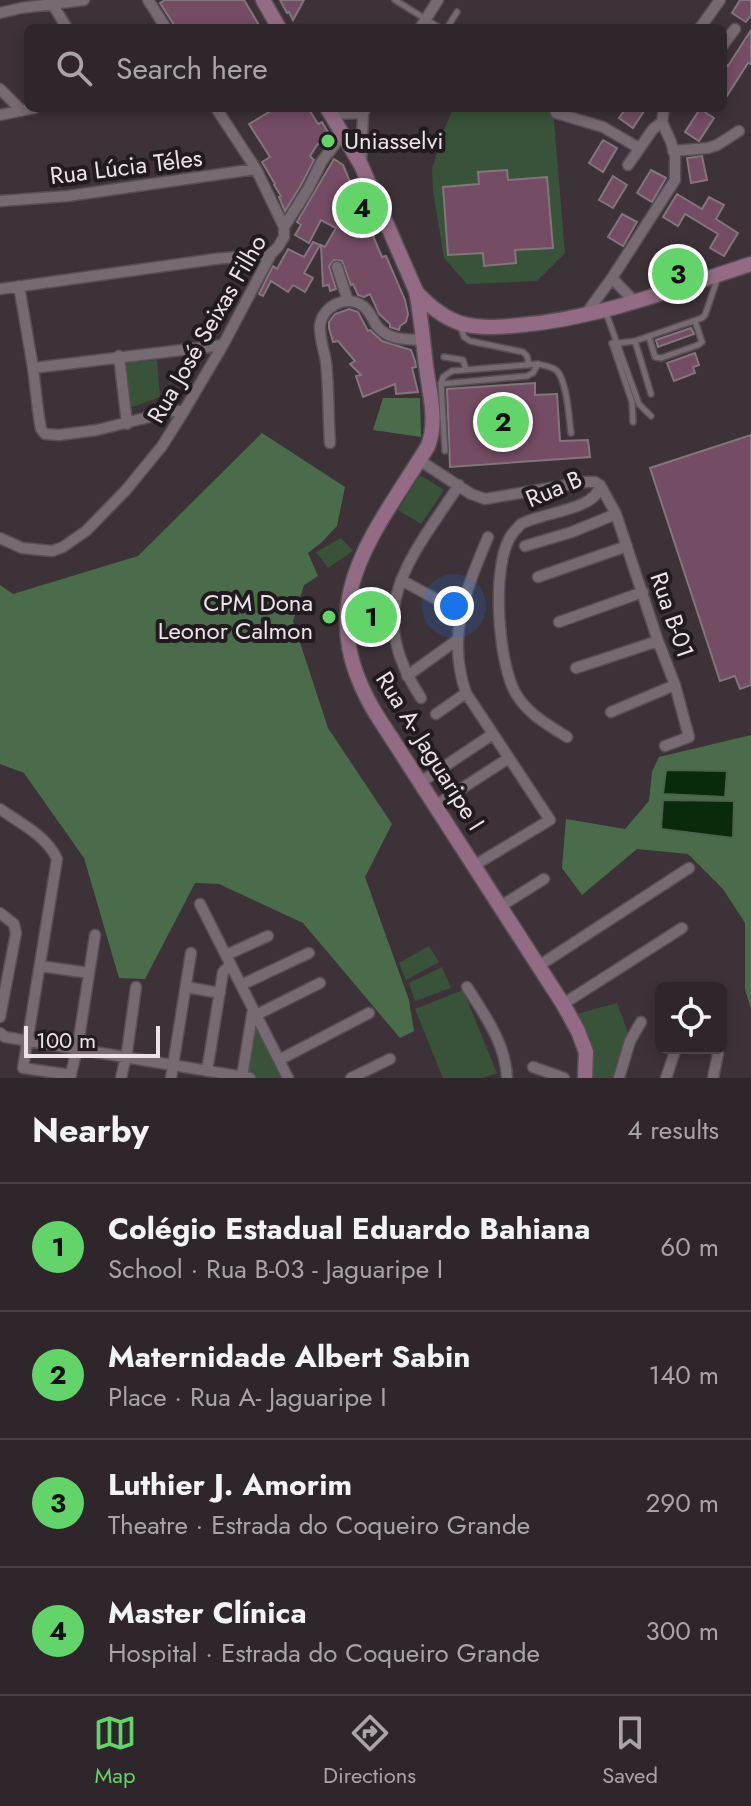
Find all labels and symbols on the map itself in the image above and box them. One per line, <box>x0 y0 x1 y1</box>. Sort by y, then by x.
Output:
place label: Uniasselvi <box>344 123 443 158</box>
marker: Uniasselvi <box>319 132 337 150</box>
street label: Rua Lúcia Téles <box>48 140 204 193</box>
pin: 4 <box>336 178 388 238</box>
street label: Rua José Seixas Filho <box>138 228 275 430</box>
pin: 3 <box>652 244 704 304</box>
pin: 2 <box>477 392 529 452</box>
street label: Rua B <box>520 461 587 516</box>
street label: Rua B-01 <box>642 567 703 662</box>
place label: CPM Dona Leonor Calmon <box>158 585 313 648</box>
your location <box>434 586 474 626</box>
pin: 1 <box>345 587 397 647</box>
marker: CPM Dona Leonor Calmon <box>320 608 338 626</box>
street label: Rua A- Jaguaripe I <box>367 664 493 837</box>
scale bar <box>24 1022 160 1058</box>

